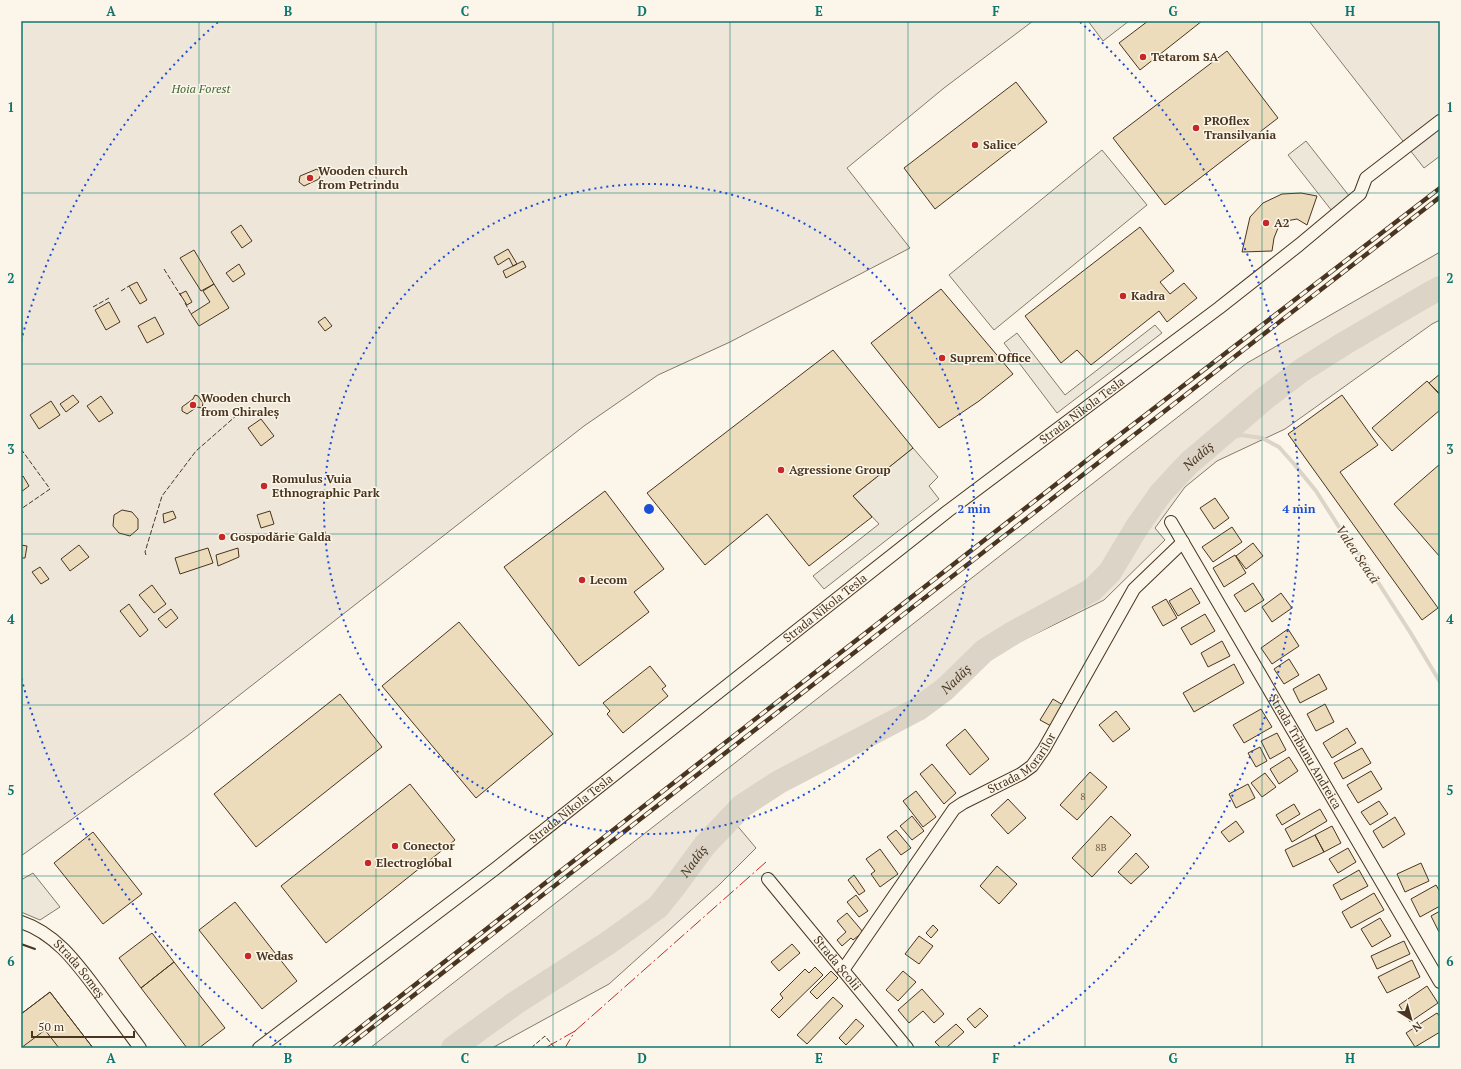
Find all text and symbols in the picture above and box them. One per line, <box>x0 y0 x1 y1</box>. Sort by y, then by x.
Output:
text: A <box>106 2 116 20</box>
text: B <box>284 2 292 20</box>
text: C <box>461 2 469 20</box>
text: D <box>637 2 647 20</box>
text: E <box>815 2 823 20</box>
text: F <box>992 2 1000 20</box>
text: G <box>1168 2 1178 20</box>
text: H <box>1345 2 1355 20</box>
place label: Tetarom SA <box>1151 49 1219 64</box>
marker: Tetarom SA <box>1138 52 1148 62</box>
park label: Hoia Forest <box>170 81 231 96</box>
text: 1 <box>7 98 15 116</box>
text: 1 <box>1446 98 1454 116</box>
place label: PROflex Transilvania <box>1204 113 1276 142</box>
marker: PROflex Transilvania <box>1191 123 1201 133</box>
place label: Salice <box>983 137 1017 152</box>
marker: Salice <box>970 140 980 150</box>
place label: Wooden church from Petrindu <box>318 163 408 192</box>
marker: Wooden church from Petrindu <box>305 173 315 183</box>
place label: A2 <box>1274 215 1290 230</box>
marker: A2 <box>1261 218 1271 228</box>
text: 2 <box>7 269 15 287</box>
text: 2 <box>1446 269 1454 287</box>
place label: Kadra <box>1131 288 1166 303</box>
marker: Kadra <box>1118 291 1128 301</box>
place label: Suprem Office <box>950 350 1031 365</box>
marker: Suprem Office <box>937 353 947 363</box>
street label: Strada Nikola Tesla <box>1036 373 1127 447</box>
place label: Wooden church from Chiraleș <box>201 390 291 420</box>
marker: Wooden church from Chiraleș <box>188 400 198 410</box>
water label: Nadăș <box>1178 437 1218 474</box>
text: 3 <box>7 440 15 458</box>
text: 3 <box>1446 440 1454 458</box>
place label: Agressione Group <box>789 462 891 477</box>
marker: Agressione Group <box>776 465 786 475</box>
place label: Romulus Vuia Ethnographic Park <box>272 471 380 500</box>
marker: Romulus Vuia Ethnographic Park <box>259 481 269 491</box>
text: 2 min <box>958 501 991 516</box>
text: 4 min <box>1283 501 1316 516</box>
centre of rings <box>642 502 656 516</box>
water label: Valea Seacă <box>1332 521 1384 587</box>
place label: Gospodărie Galda <box>230 529 332 544</box>
marker: Gospodărie Galda <box>217 532 227 542</box>
street label: Strada Nikola Tesla <box>780 570 870 645</box>
place label: Lecom <box>590 572 627 587</box>
marker: Lecom <box>577 575 587 585</box>
text: 4 <box>7 610 15 628</box>
text: 4 <box>1446 610 1454 628</box>
water label: Nadăș <box>936 659 975 698</box>
street label: Strada Tribunu Andreica <box>1266 691 1345 812</box>
street label: Strada Morarilor <box>985 730 1059 796</box>
street label: Strada Nikola Tesla <box>526 771 616 846</box>
text: 5 <box>7 781 15 799</box>
text: 5 <box>1446 781 1454 799</box>
house number: 8 <box>1080 790 1086 803</box>
place label: Conector <box>403 838 455 853</box>
marker: Conector <box>390 841 400 851</box>
water label: Nadăș <box>675 841 711 881</box>
house number: 8B <box>1095 841 1107 854</box>
place label: Electroglobal <box>376 855 452 870</box>
marker: Electroglobal <box>363 858 373 868</box>
street label: Strada Școlii <box>811 932 865 994</box>
street label: Strada Someș <box>51 936 108 1001</box>
place label: Wedas <box>256 948 294 963</box>
marker: Wedas <box>243 951 253 961</box>
text: 6 <box>7 952 15 970</box>
text: 6 <box>1446 952 1454 970</box>
north arrow <box>1391 999 1431 1039</box>
scale bar <box>32 1013 134 1039</box>
text: 50 m <box>38 1019 65 1034</box>
text: N <box>1409 1019 1425 1035</box>
text: A <box>106 1049 116 1067</box>
text: B <box>284 1049 292 1067</box>
text: C <box>461 1049 469 1067</box>
text: D <box>637 1049 647 1067</box>
text: E <box>815 1049 823 1067</box>
text: F <box>992 1049 1000 1067</box>
text: G <box>1168 1049 1178 1067</box>
text: H <box>1345 1049 1355 1067</box>

